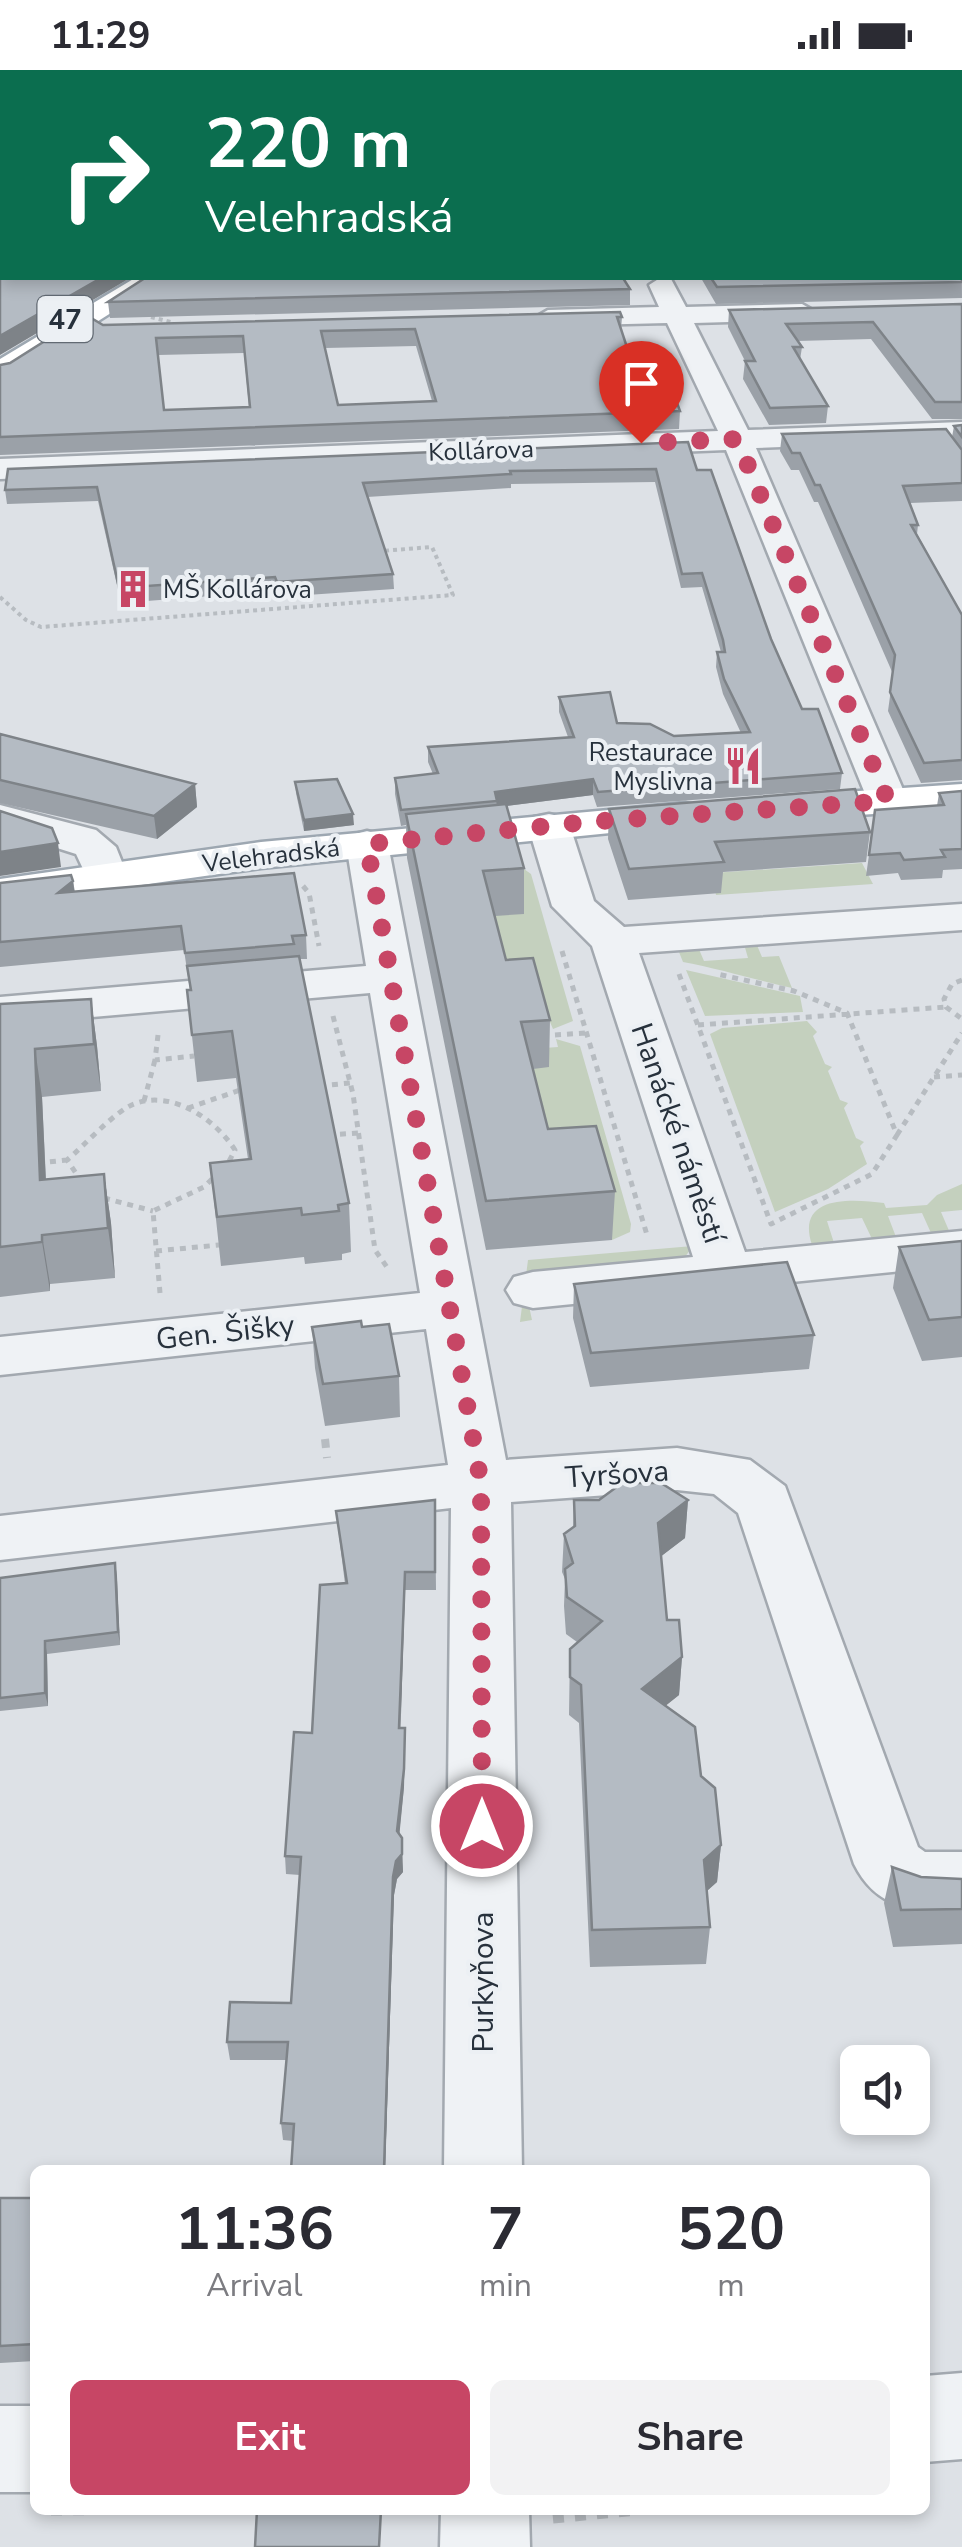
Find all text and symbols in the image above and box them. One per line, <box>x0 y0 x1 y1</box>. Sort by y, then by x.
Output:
text: 11:29 <box>50 10 151 61</box>
text: 220 m <box>205 96 411 192</box>
icon: right <box>40 110 170 240</box>
text: Velehradská <box>205 187 454 248</box>
road number: 47 <box>38 296 92 342</box>
pin <box>599 341 684 444</box>
icon: arrive <box>614 356 669 411</box>
street label: Kollárova <box>428 432 534 470</box>
building icon: MŠ Kollárova <box>112 568 154 610</box>
place label: MŠ Kollárova <box>163 573 312 607</box>
place label: Restaurace Myslivna <box>589 736 713 799</box>
restaurant icon: Restaurace Myslivna <box>722 745 764 787</box>
street label: Velehradská <box>200 831 342 881</box>
street label: Hanácké náměstí <box>621 1018 735 1251</box>
street label: Gen. Šišky <box>154 1305 297 1360</box>
street label: Tyršova <box>564 1450 670 1499</box>
position arrow <box>430 1774 534 1878</box>
street label: Purkyňova <box>463 1912 504 2052</box>
map controls <box>840 2045 930 2135</box>
button: sound <box>840 2045 930 2135</box>
text: 11:36 <box>175 2188 334 2270</box>
text: 7 <box>487 2188 523 2270</box>
text: 520 <box>677 2188 785 2270</box>
text: Arrival <box>206 2264 303 2307</box>
text: min <box>479 2264 532 2307</box>
text: m <box>717 2264 745 2307</box>
button: Exit <box>70 2380 470 2495</box>
button: Share <box>490 2380 890 2495</box>

